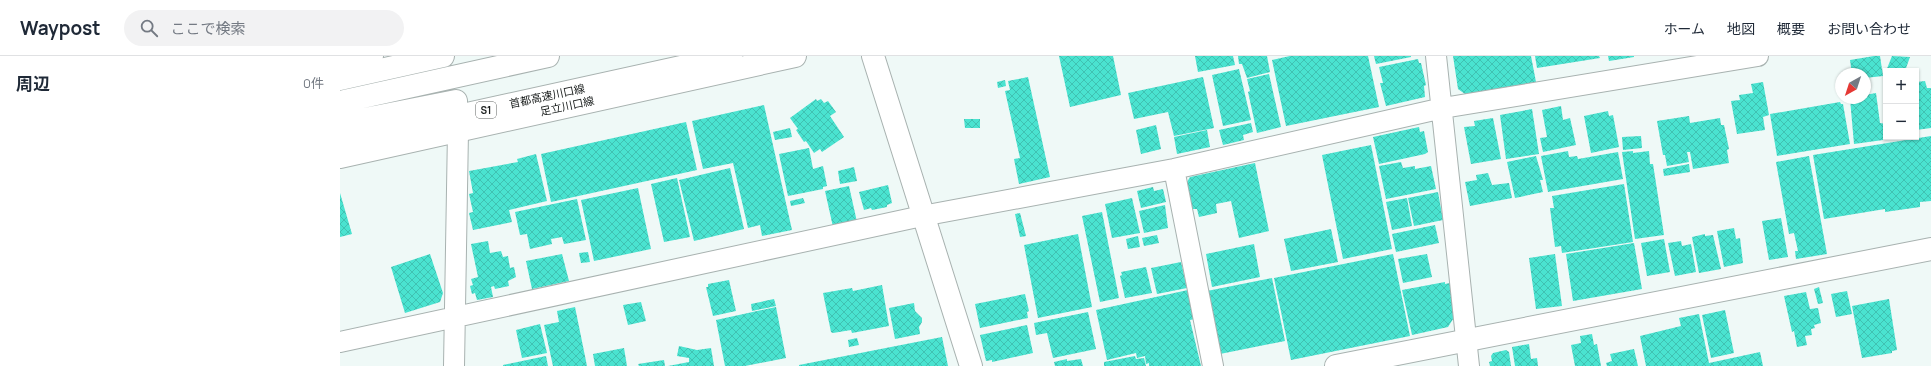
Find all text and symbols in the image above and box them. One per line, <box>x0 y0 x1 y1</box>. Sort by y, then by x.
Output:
search box <box>124 10 404 46</box>
text: Waypost <box>20 15 100 41</box>
icon: search <box>138 17 160 39</box>
text: ここで検索 <box>170 18 245 39</box>
text: ホーム <box>1663 19 1705 38</box>
text: 地図 <box>1727 19 1755 38</box>
text: 概要 <box>1777 19 1805 38</box>
text: お問い合わせ <box>1827 19 1911 38</box>
north arrow <box>1835 68 1871 104</box>
map controls <box>1883 68 1919 140</box>
button: + <box>1883 68 1919 104</box>
text: 周辺 <box>16 72 50 95</box>
text: 0件 <box>303 74 324 92</box>
street label: 首都高速川口線 <box>508 80 586 111</box>
street label: 足立川口線 <box>538 92 595 119</box>
road number: S1 <box>476 102 496 118</box>
button: − <box>1883 104 1919 140</box>

